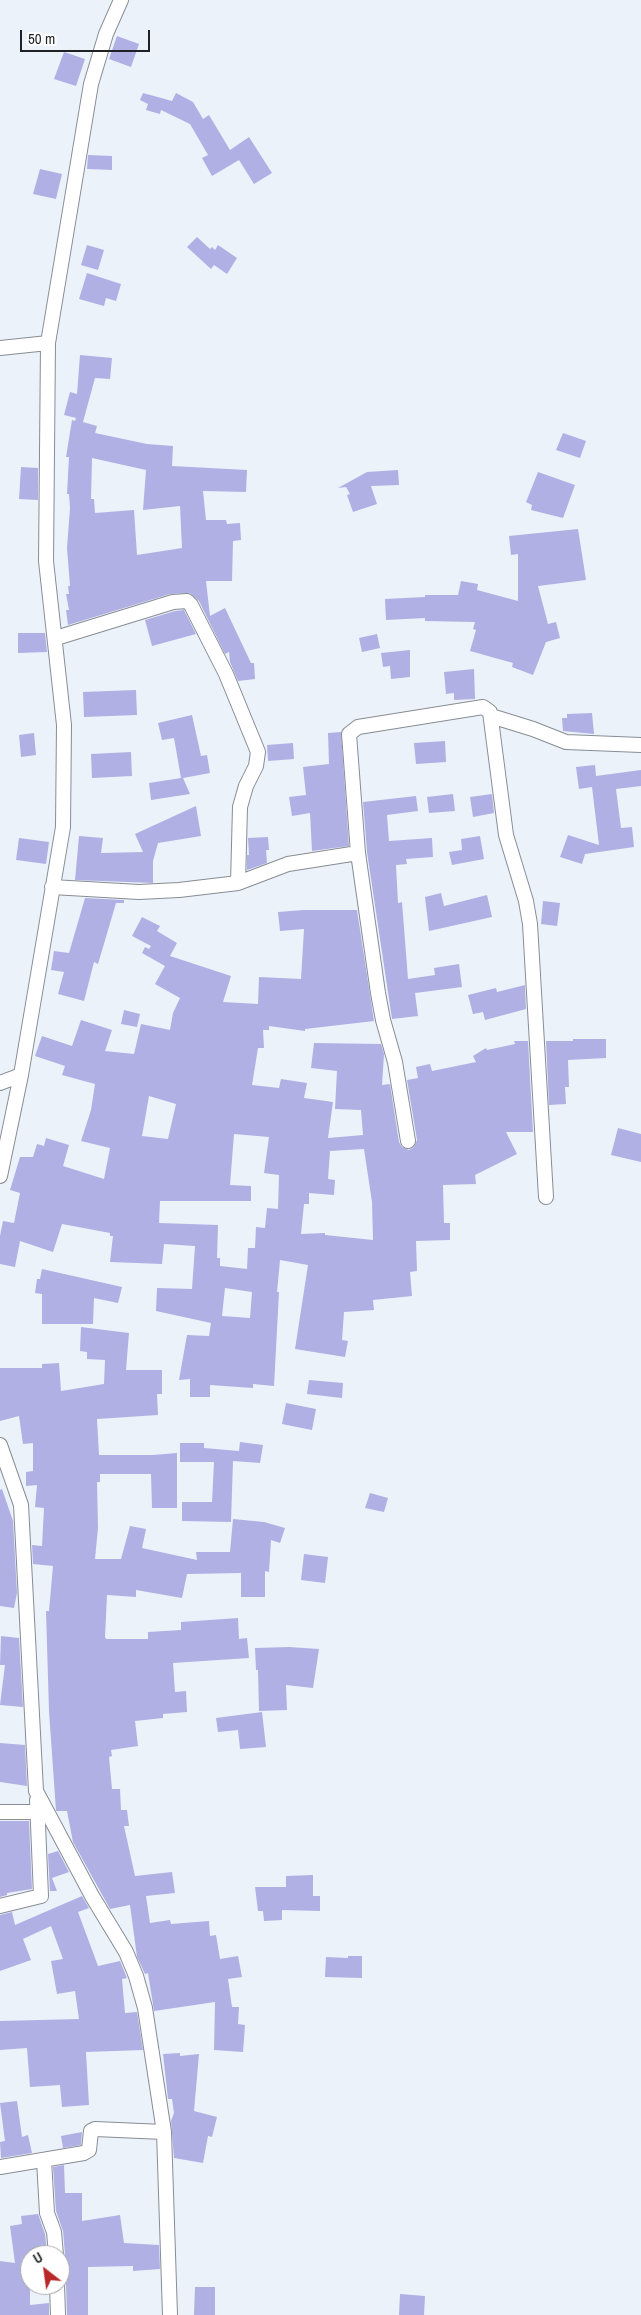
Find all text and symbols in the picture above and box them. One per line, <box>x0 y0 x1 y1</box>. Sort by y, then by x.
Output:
scale bar <box>22 20 152 52</box>
text: 50 m <box>28 28 55 49</box>
north arrow <box>20 2245 70 2295</box>
text: U <box>30 2248 46 2268</box>

